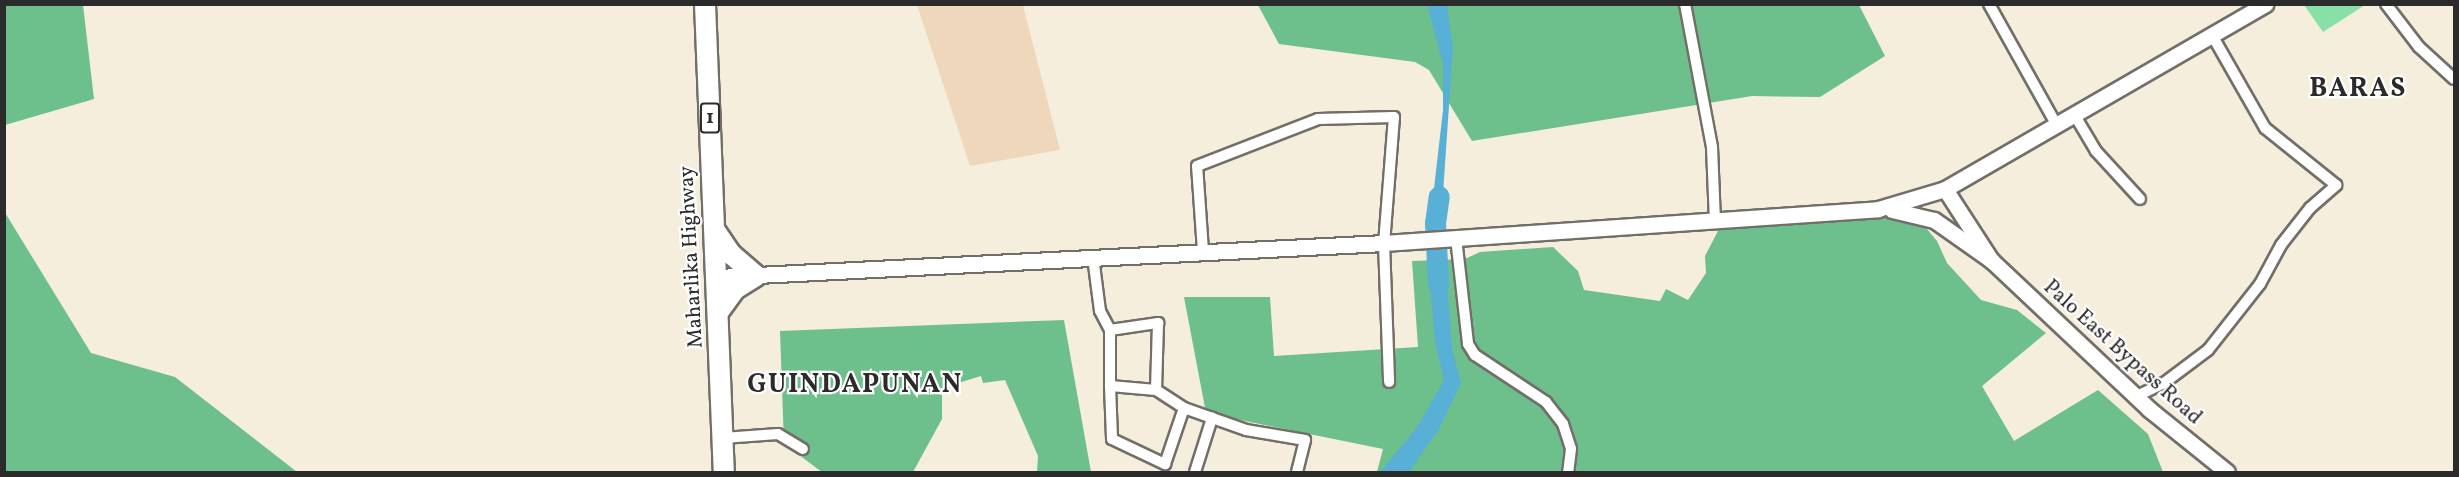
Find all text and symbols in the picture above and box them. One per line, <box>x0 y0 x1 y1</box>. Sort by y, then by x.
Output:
district label: BARAS <box>2309 74 2407 106</box>
road number: 1 <box>700 101 720 135</box>
street label: Maharlika Highway <box>675 165 709 349</box>
street label: Palo East Bypass Road <box>2038 275 2206 431</box>
district label: GUINDAPUNAN <box>747 370 963 402</box>

